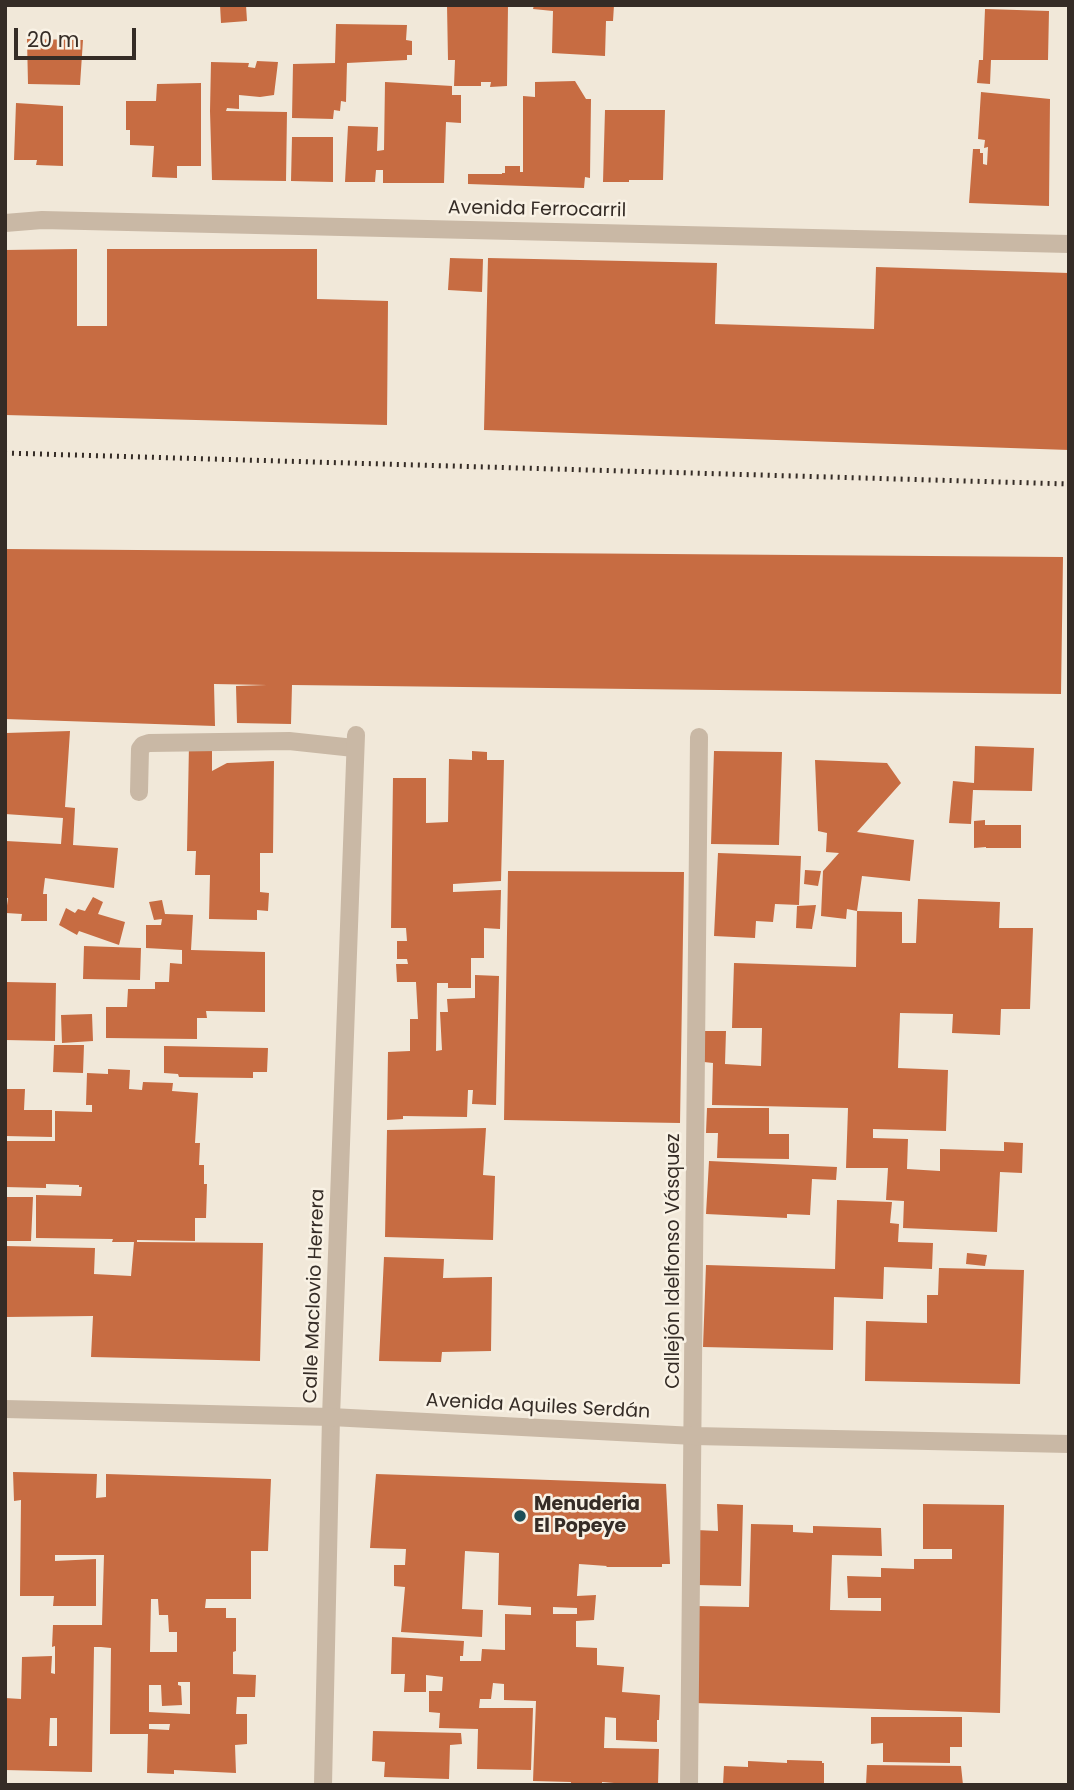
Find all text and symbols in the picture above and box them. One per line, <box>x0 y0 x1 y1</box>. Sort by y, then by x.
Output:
scale bar <box>18 14 140 58</box>
text: 20 m <box>27 25 80 54</box>
street label: Avenida Ferrocarril <box>448 197 626 223</box>
street label: Callejón Idelfonso Vásquez <box>663 1133 685 1389</box>
street label: Calle Maclovio Herrera <box>300 1188 330 1404</box>
street label: Avenida Aquiles Serdán <box>425 1390 651 1424</box>
place label: Menuderia El Popeye <box>534 1494 640 1538</box>
marker: Menuderia El Popeye <box>512 1508 528 1524</box>

